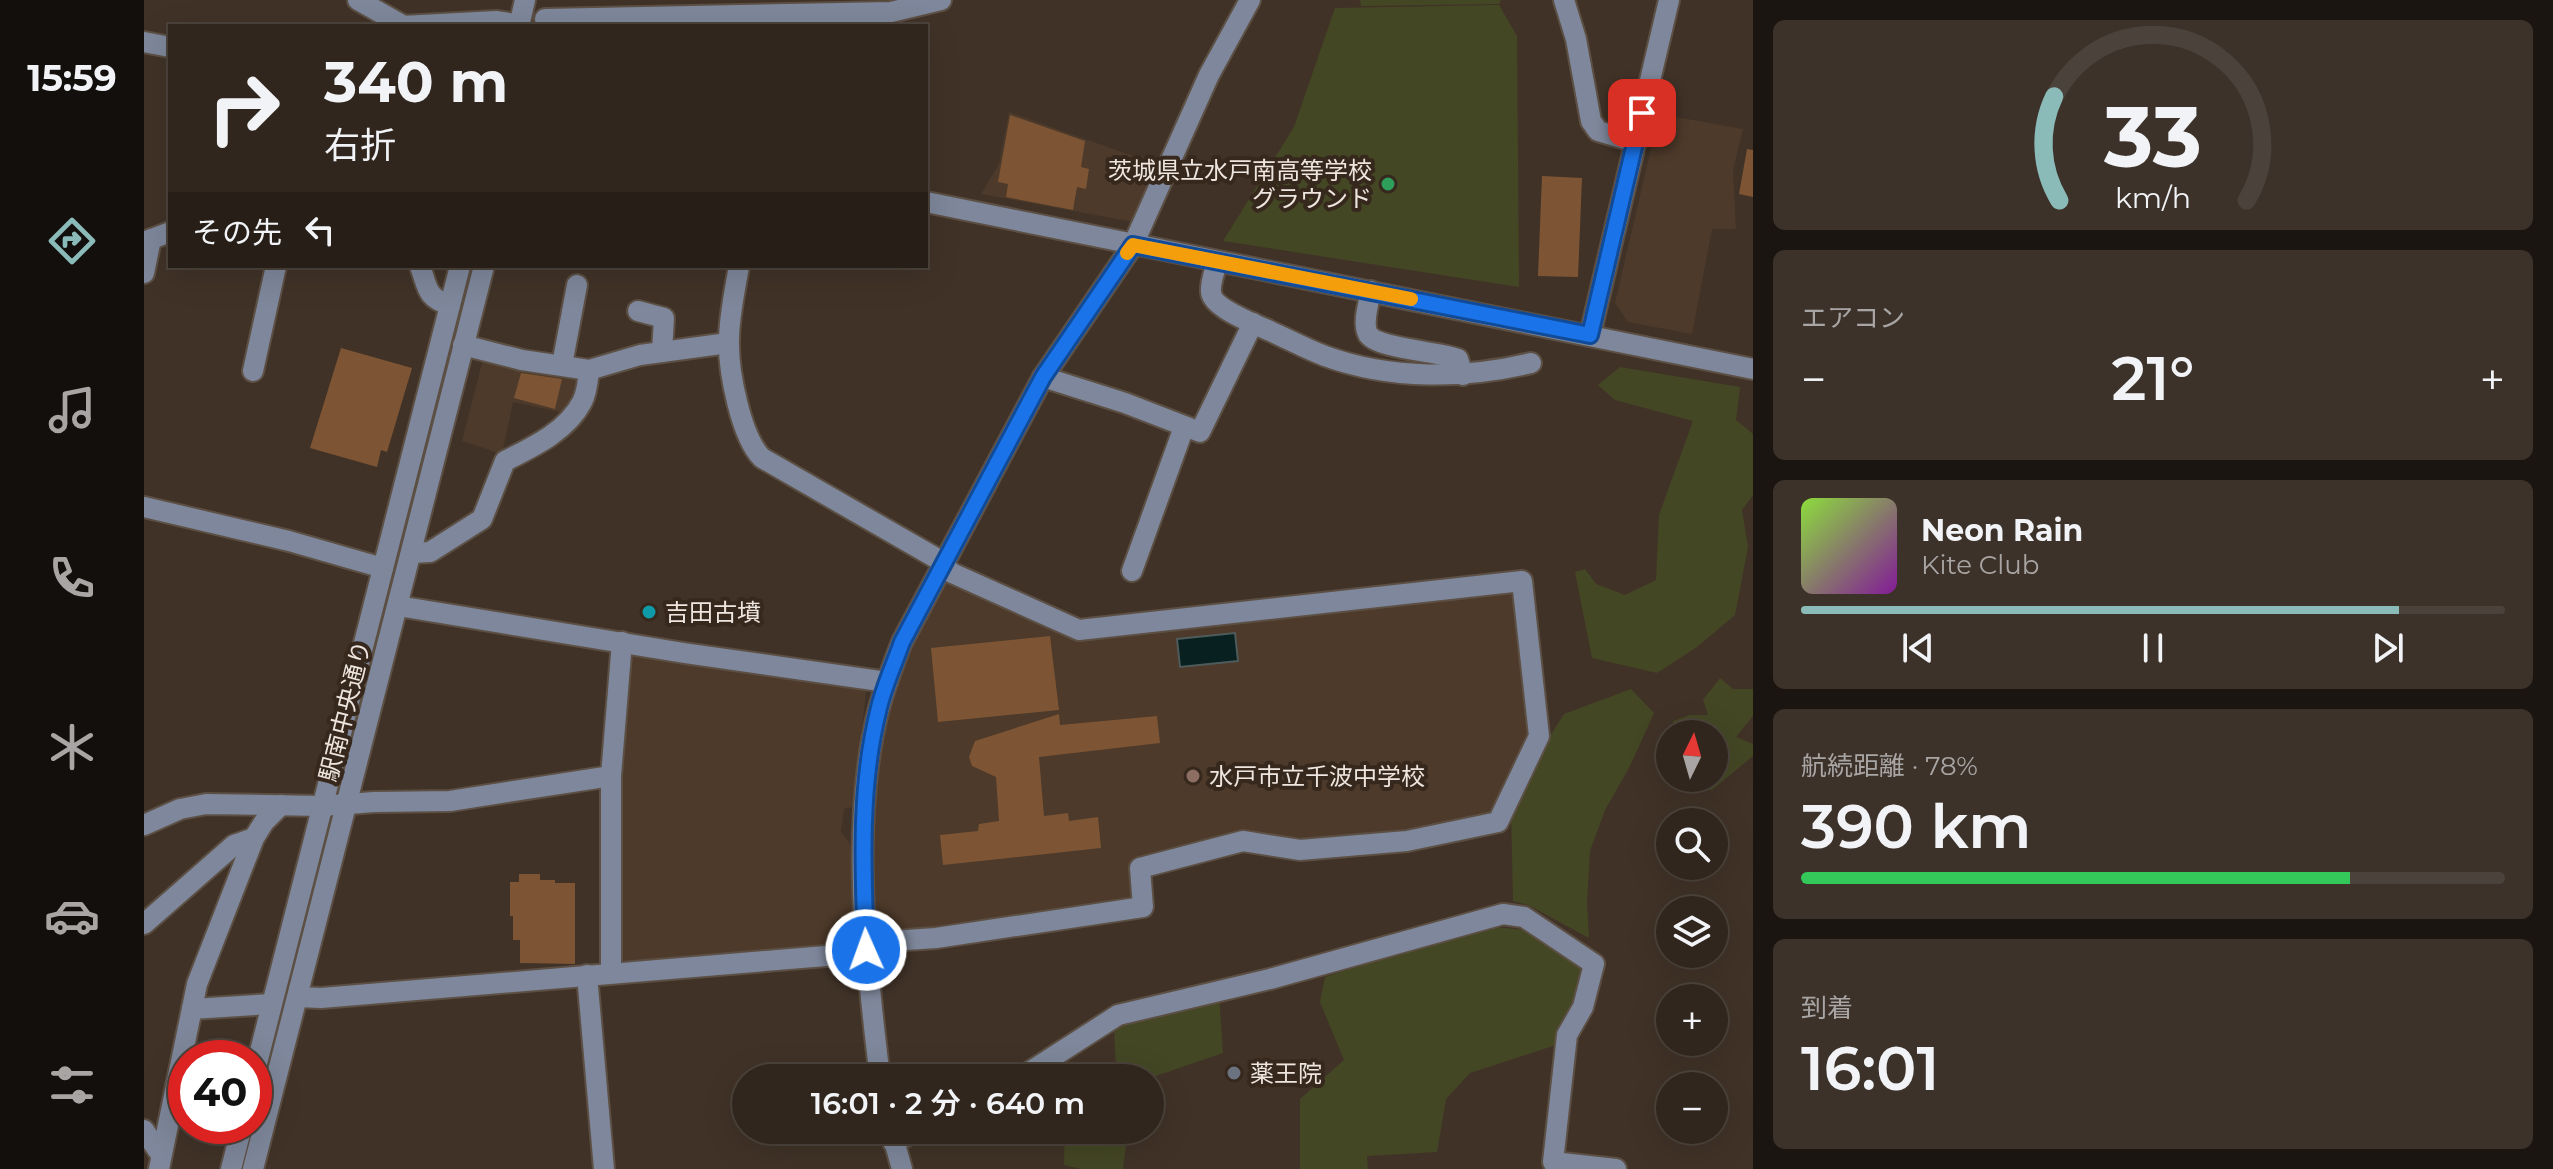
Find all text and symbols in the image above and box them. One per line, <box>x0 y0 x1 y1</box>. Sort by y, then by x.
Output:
text: 340 m <box>324 48 508 116</box>
text: 15:59 <box>27 56 117 100</box>
icon: right <box>192 56 296 160</box>
pin <box>1608 79 1676 147</box>
text: 33 <box>2103 85 2202 187</box>
icon: arrive <box>1620 91 1664 135</box>
text: 右折 <box>324 123 396 167</box>
place label: 茨城県立水戸南高等学校 グラウンド <box>1108 156 1372 213</box>
marker: 茨城県立水戸南高等学校 グラウンド <box>1379 175 1397 193</box>
text: km/h <box>2115 180 2191 215</box>
icon: left <box>298 208 342 252</box>
icon: directions <box>44 213 100 269</box>
text: その先 <box>192 214 282 251</box>
text: エアコン <box>1801 302 1905 334</box>
text: 21° <box>2112 342 2194 415</box>
text: − <box>1801 352 1826 406</box>
text: + <box>2480 352 2505 406</box>
icon: music <box>44 382 100 438</box>
text: Neon Rain <box>1921 512 2083 549</box>
text: Kite Club <box>1921 549 2039 581</box>
icon: phone <box>44 550 100 606</box>
place label: 吉田古墳 <box>665 598 761 627</box>
marker: 吉田古墳 <box>640 603 658 621</box>
icon: previous <box>1896 626 1940 670</box>
icon: pause <box>2131 626 2175 670</box>
icon: next <box>2366 626 2410 670</box>
street label: 駅南中央通り <box>314 638 376 784</box>
icon: climate <box>44 719 100 775</box>
north arrow <box>1656 720 1728 792</box>
map controls <box>1656 720 1728 1144</box>
text: 航続距離 · 78% <box>1801 750 1978 782</box>
place label: 水戸市立千波中学校 <box>1209 762 1425 791</box>
marker: 水戸市立千波中学校 <box>1184 767 1202 785</box>
text: 390 km <box>1801 790 2031 863</box>
button: search <box>1656 808 1728 880</box>
icon: car <box>44 888 100 944</box>
button: layers <box>1656 896 1728 968</box>
position arrow <box>824 908 908 992</box>
button: + <box>1656 984 1728 1056</box>
text: 到着 <box>1801 992 1853 1024</box>
text: 16:01 <box>1801 1032 1939 1105</box>
speed limit sign: 40 <box>168 1040 272 1144</box>
icon: filters <box>44 1057 100 1113</box>
place label: 薬王院 <box>1250 1059 1322 1088</box>
marker: 薬王院 <box>1225 1064 1243 1082</box>
button: − <box>1656 1072 1728 1144</box>
text: 16:01 · 2 分 · 640 m <box>811 1085 1085 1122</box>

